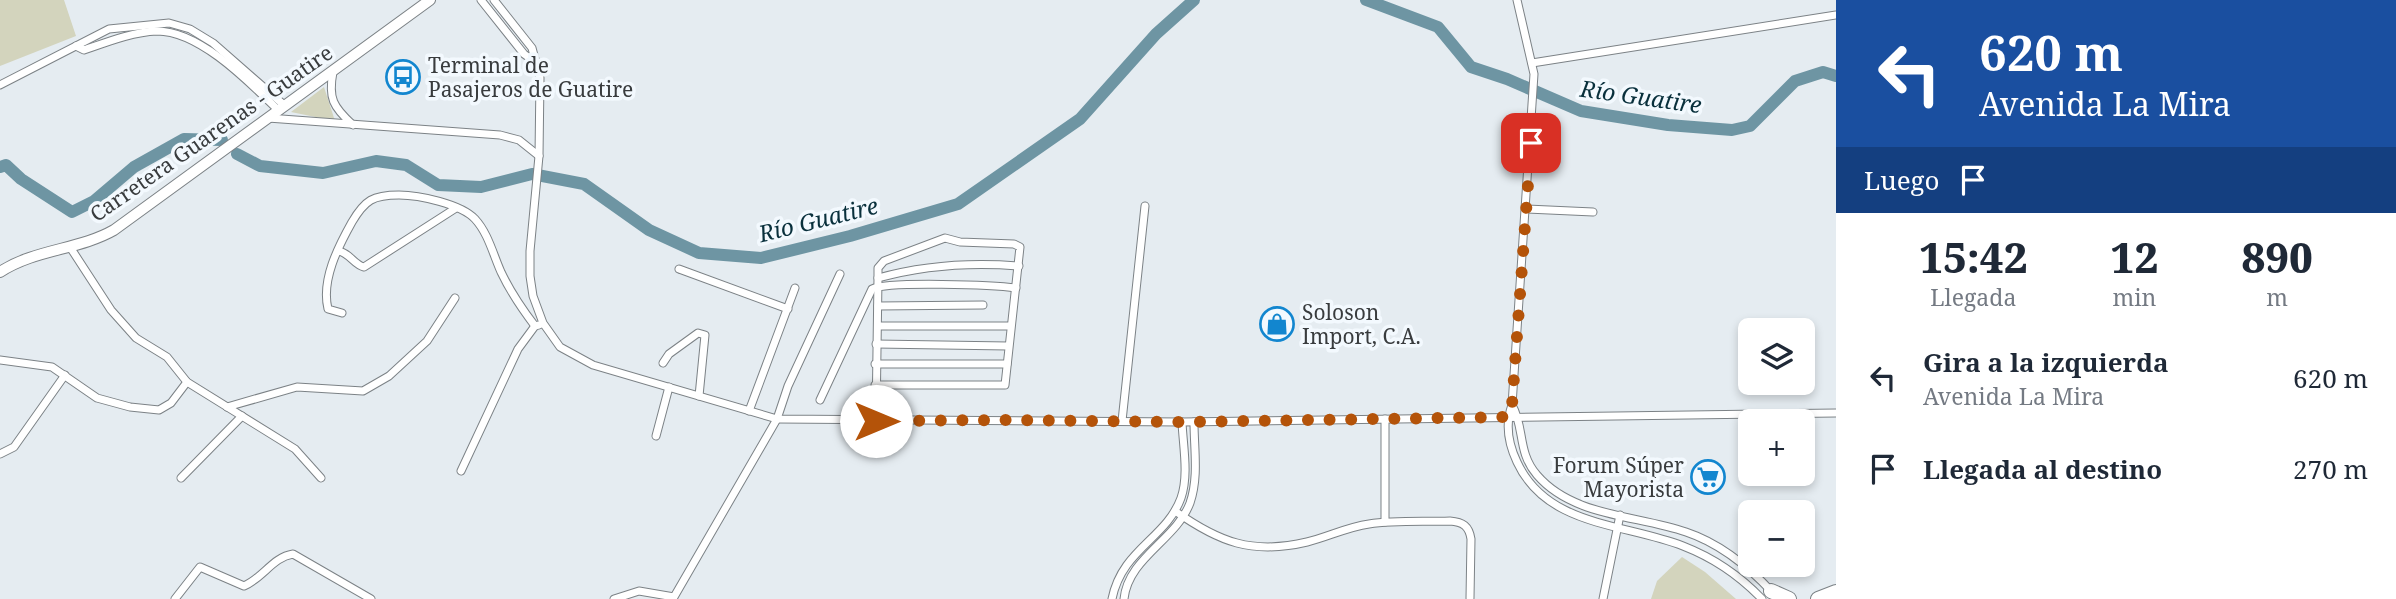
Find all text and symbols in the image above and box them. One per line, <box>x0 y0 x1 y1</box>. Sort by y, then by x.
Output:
text: 620 m <box>1979 19 2123 85</box>
icon: left <box>1864 28 1955 119</box>
street label: Carretera Guarenas - Guatire <box>84 38 338 228</box>
place label: Terminal de Pasajeros de Guatire <box>428 51 633 103</box>
bus stop icon: Terminal de Pasajeros de Guatire <box>384 58 422 96</box>
water label: Río Guatire <box>1577 72 1704 120</box>
text: Avenida La Mira <box>1979 82 2231 125</box>
pin <box>1501 113 1561 173</box>
icon: arrive <box>1512 124 1550 162</box>
icon: arrive <box>1954 161 1992 199</box>
text: Luego <box>1864 162 1940 198</box>
water label: Río Guatire <box>754 189 881 250</box>
text: 15:42 <box>1919 228 2027 285</box>
text: 12 <box>2111 228 2158 285</box>
text: 890 <box>2241 228 2313 285</box>
text: Llegada <box>1930 281 2016 313</box>
text: min <box>2112 281 2156 313</box>
text: m <box>2266 281 2288 313</box>
place label: Soloson Import, C.A. <box>1302 298 1421 350</box>
shop icon: Soloson Import, C.A. <box>1258 305 1296 343</box>
map controls <box>1738 318 1815 577</box>
button: layers <box>1738 318 1815 395</box>
text: Gira a la izquierda <box>1923 344 2169 380</box>
icon: left <box>1864 359 1902 397</box>
text: 620 m <box>2293 360 2368 396</box>
text: Avenida La Mira <box>1923 380 2104 412</box>
position arrow <box>839 384 913 458</box>
button: + <box>1738 409 1815 486</box>
icon: arrive <box>1864 450 1902 488</box>
place label: Forum Súper Mayorista <box>1553 451 1684 503</box>
text: Llegada al destino <box>1923 451 2162 487</box>
text: 270 m <box>2293 451 2368 487</box>
supermarket icon: Forum Súper Mayorista <box>1689 458 1727 496</box>
button: − <box>1738 500 1815 577</box>

